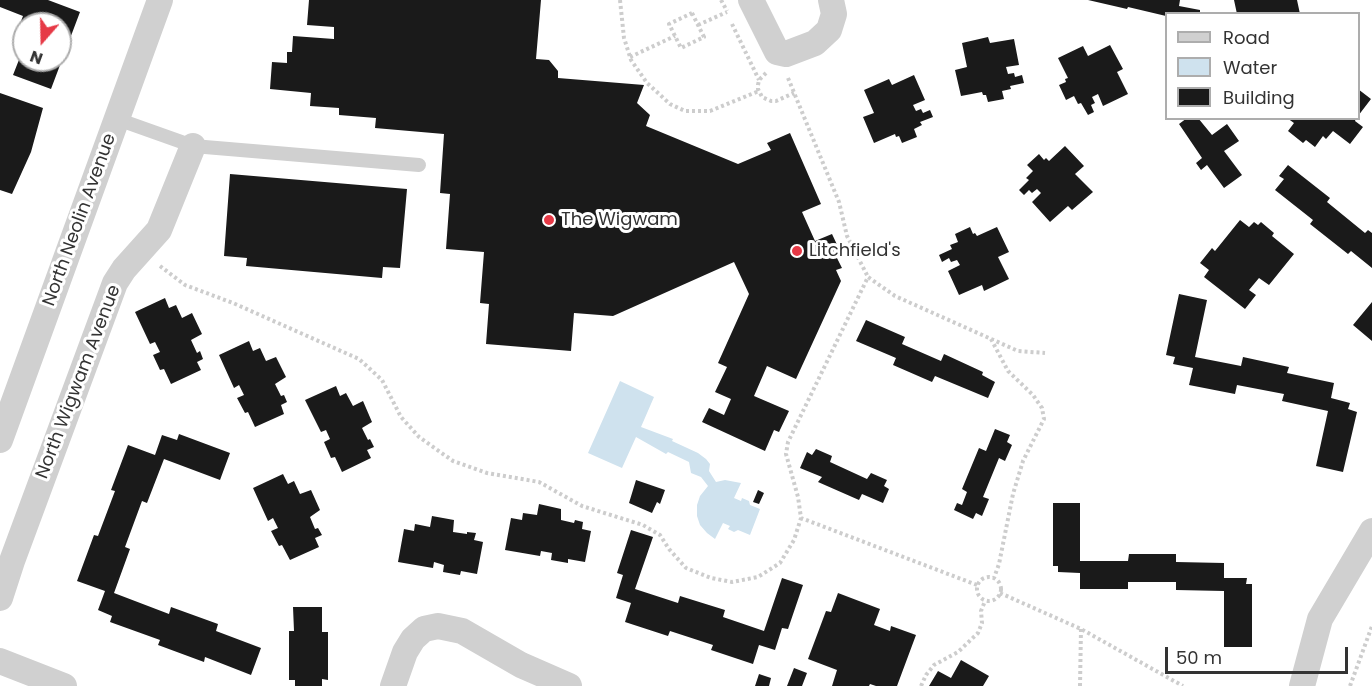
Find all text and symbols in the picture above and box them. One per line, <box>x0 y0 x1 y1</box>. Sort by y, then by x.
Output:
north arrow <box>12 12 72 72</box>
legend <box>1165 12 1360 120</box>
text: Road <box>1223 25 1270 50</box>
text: N <box>27 45 46 70</box>
text: Water <box>1223 55 1277 80</box>
text: Building <box>1223 85 1295 110</box>
street label: North Neolin Avenue <box>39 131 121 309</box>
place label: The Wigwam <box>561 209 678 231</box>
marker: The Wigwam <box>542 213 556 227</box>
place label: Litchfield's <box>809 240 901 262</box>
marker: Litchfield's <box>790 244 804 258</box>
street label: North Wigwam Avenue <box>32 282 126 482</box>
scale bar <box>1168 635 1351 673</box>
text: 50 m <box>1176 645 1222 670</box>

